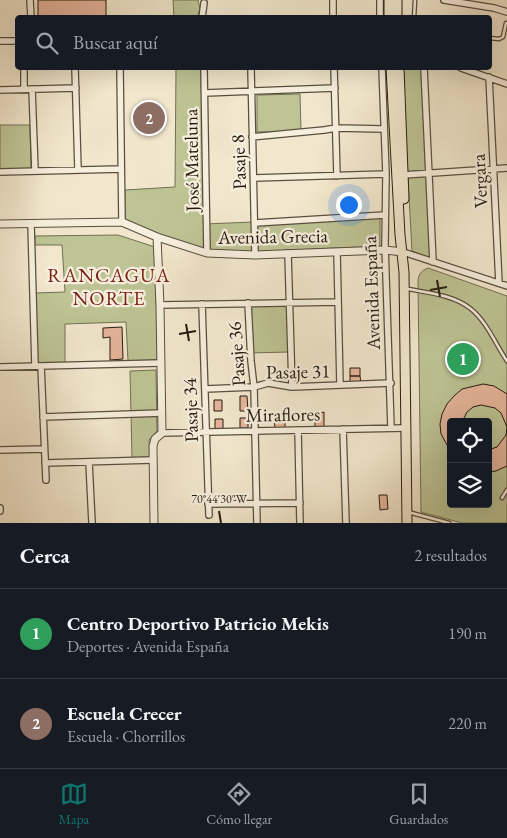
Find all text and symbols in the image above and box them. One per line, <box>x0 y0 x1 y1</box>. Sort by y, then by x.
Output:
search box <box>15 15 492 70</box>
icon: search <box>33 29 61 57</box>
text: Buscar aquí <box>73 30 158 55</box>
pin: 2 <box>133 99 165 137</box>
street label: José Mateluna <box>178 108 205 214</box>
street label: Pasaje 8 <box>225 134 252 190</box>
street label: Vergara <box>466 153 493 209</box>
your location <box>336 192 362 218</box>
street label: Avenida Grecia <box>217 223 329 250</box>
street label: Avenida España <box>357 235 386 352</box>
district label: RANCAGUA NORTE <box>47 262 171 311</box>
street label: Pasaje 36 <box>222 321 251 387</box>
pin: 1 <box>447 340 479 378</box>
street label: Pasaje 31 <box>266 358 330 385</box>
street label: Pasaje 34 <box>177 376 204 443</box>
street label: Miraflores <box>245 401 321 428</box>
map controls <box>447 418 492 508</box>
button: locate <box>447 418 492 463</box>
button: layers <box>447 463 492 508</box>
text: 70°44'30"W <box>191 491 248 507</box>
text: Cerca <box>20 542 70 569</box>
text: 2 resultados <box>415 545 487 566</box>
text: Centro Deportivo Patricio Mekis <box>67 611 329 636</box>
text: 1 <box>32 623 40 644</box>
text: 190 m <box>448 623 487 644</box>
text: Deportes · Avenida España <box>67 636 229 657</box>
text: Escuela Crecer <box>67 701 182 726</box>
text: 2 <box>32 713 40 734</box>
text: 220 m <box>448 713 487 734</box>
text: Escuela · Chorrillos <box>67 726 185 747</box>
tab: Mapa <box>59 780 89 828</box>
tab: Cómo llegar <box>206 780 272 828</box>
tab: Guardados <box>389 780 448 828</box>

